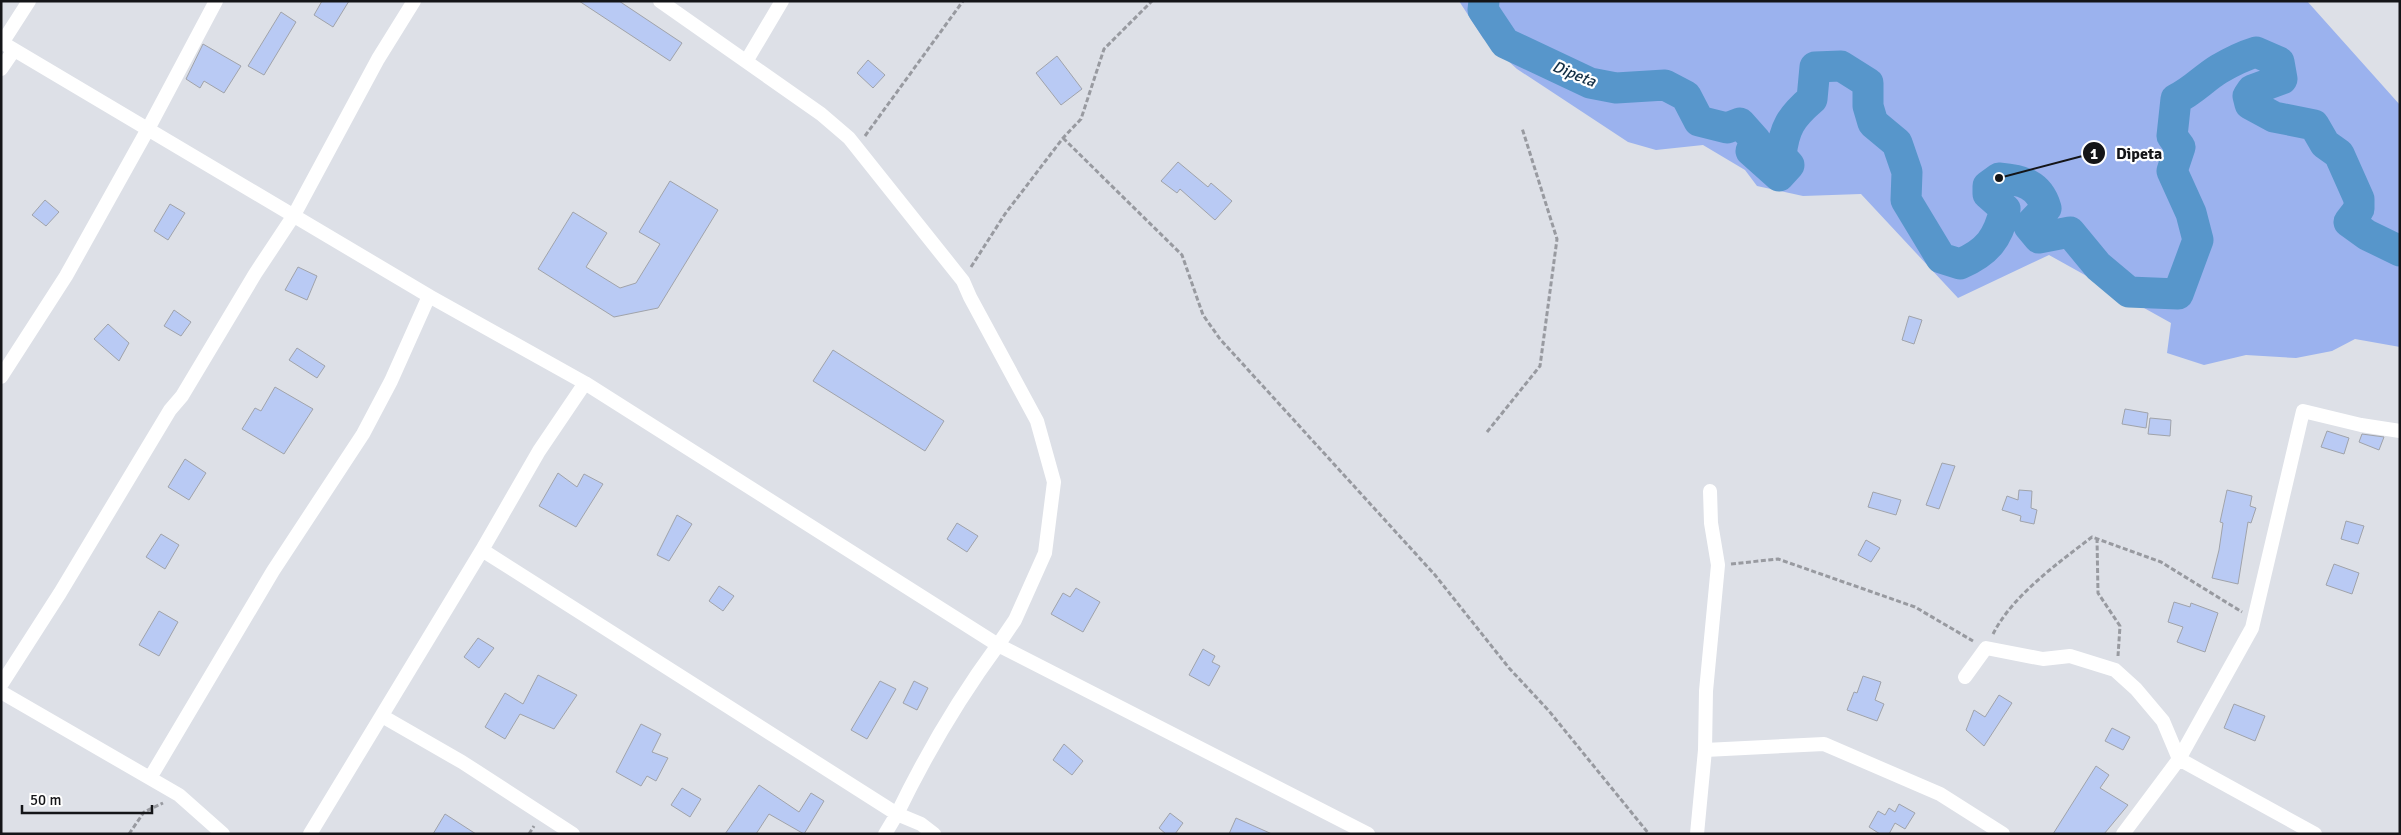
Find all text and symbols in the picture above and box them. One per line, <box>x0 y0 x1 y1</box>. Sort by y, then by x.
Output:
water label: Dipeta <box>1549 56 1599 92</box>
callout: Dipeta <box>2081 138 2172 169</box>
text: Dipeta <box>2116 144 2162 164</box>
text: 1 <box>2090 145 2098 163</box>
scale bar <box>22 782 152 814</box>
text: 50 m <box>30 791 61 809</box>

